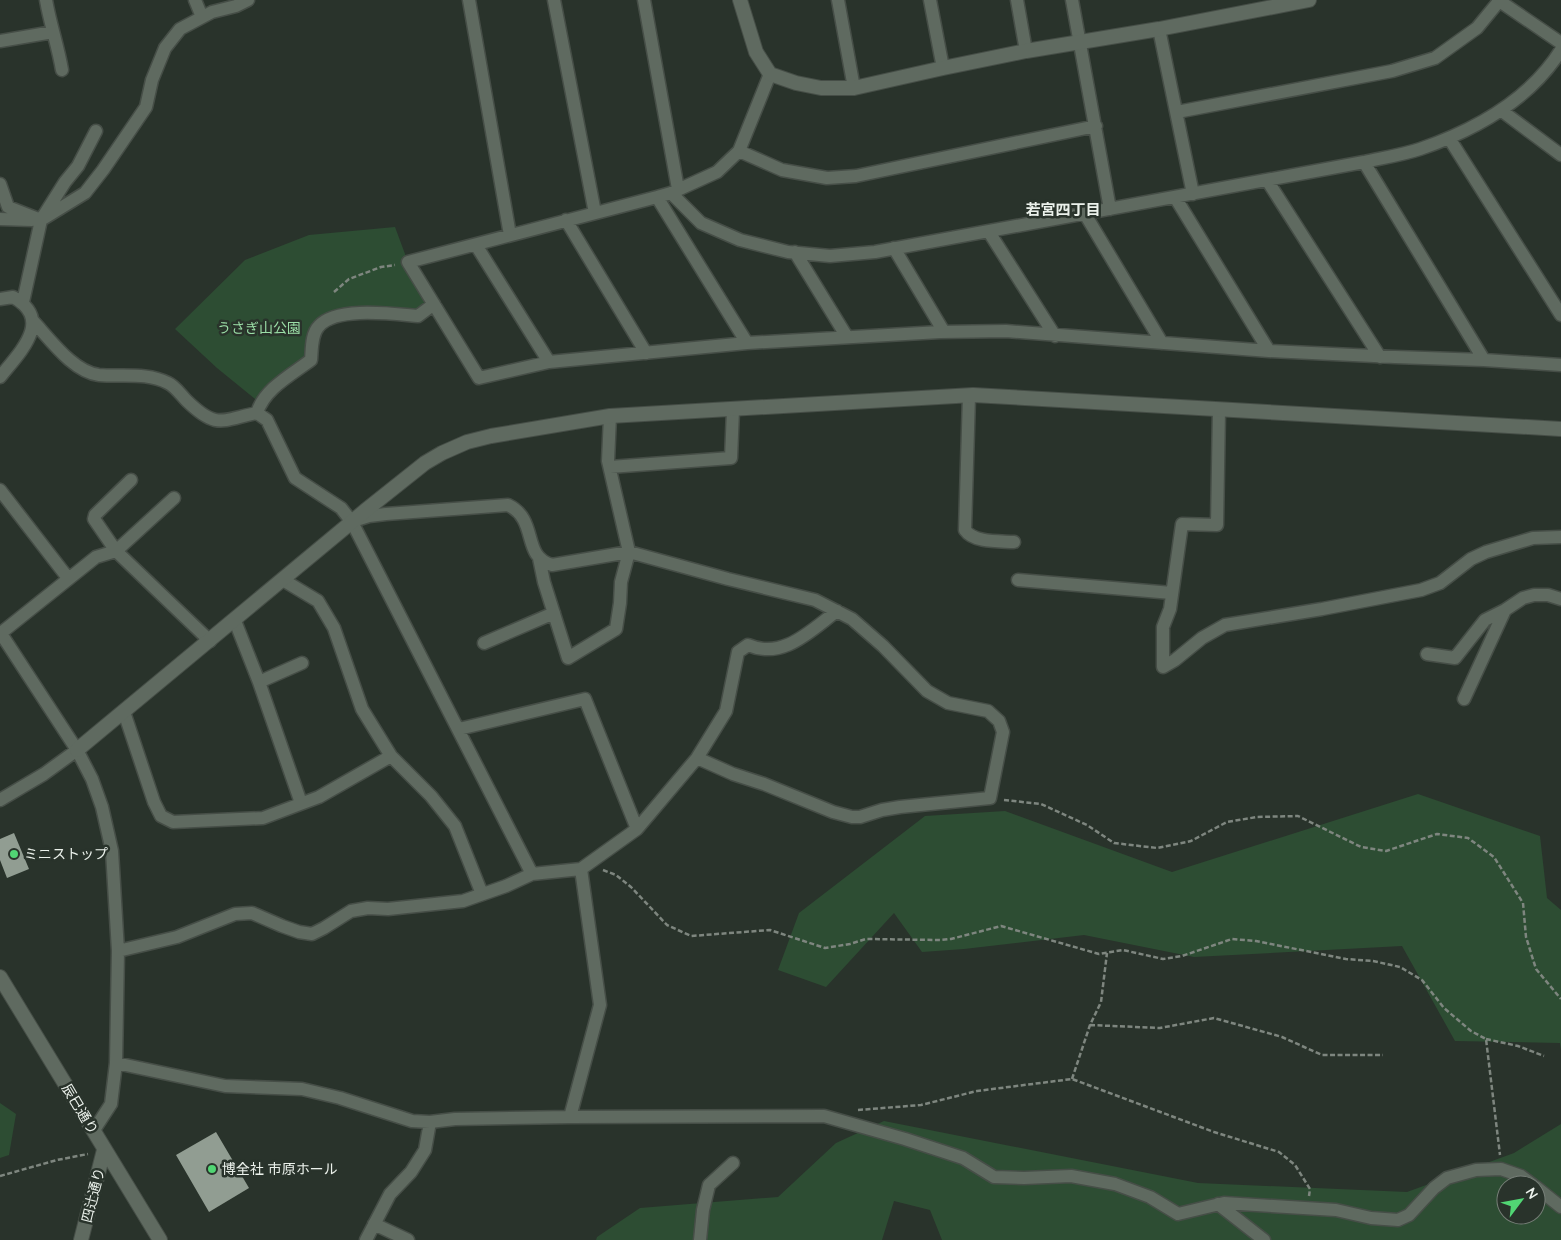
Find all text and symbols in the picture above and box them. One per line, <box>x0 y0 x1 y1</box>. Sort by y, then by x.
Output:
district label: 若宮四丁目 <box>1025 200 1101 219</box>
park label: うさぎ山公園 <box>217 319 301 337</box>
place label: ミニストップ <box>24 845 108 863</box>
marker: ミニストップ <box>8 848 20 860</box>
street label: 辰巳通り <box>58 1080 102 1138</box>
place label: 博全社 市原ホール <box>222 1160 338 1178</box>
marker: 博全社 市原ホール <box>206 1163 218 1175</box>
street label: 四辻通り <box>77 1166 109 1224</box>
north arrow <box>1496 1175 1546 1225</box>
text: N <box>1522 1184 1542 1202</box>

